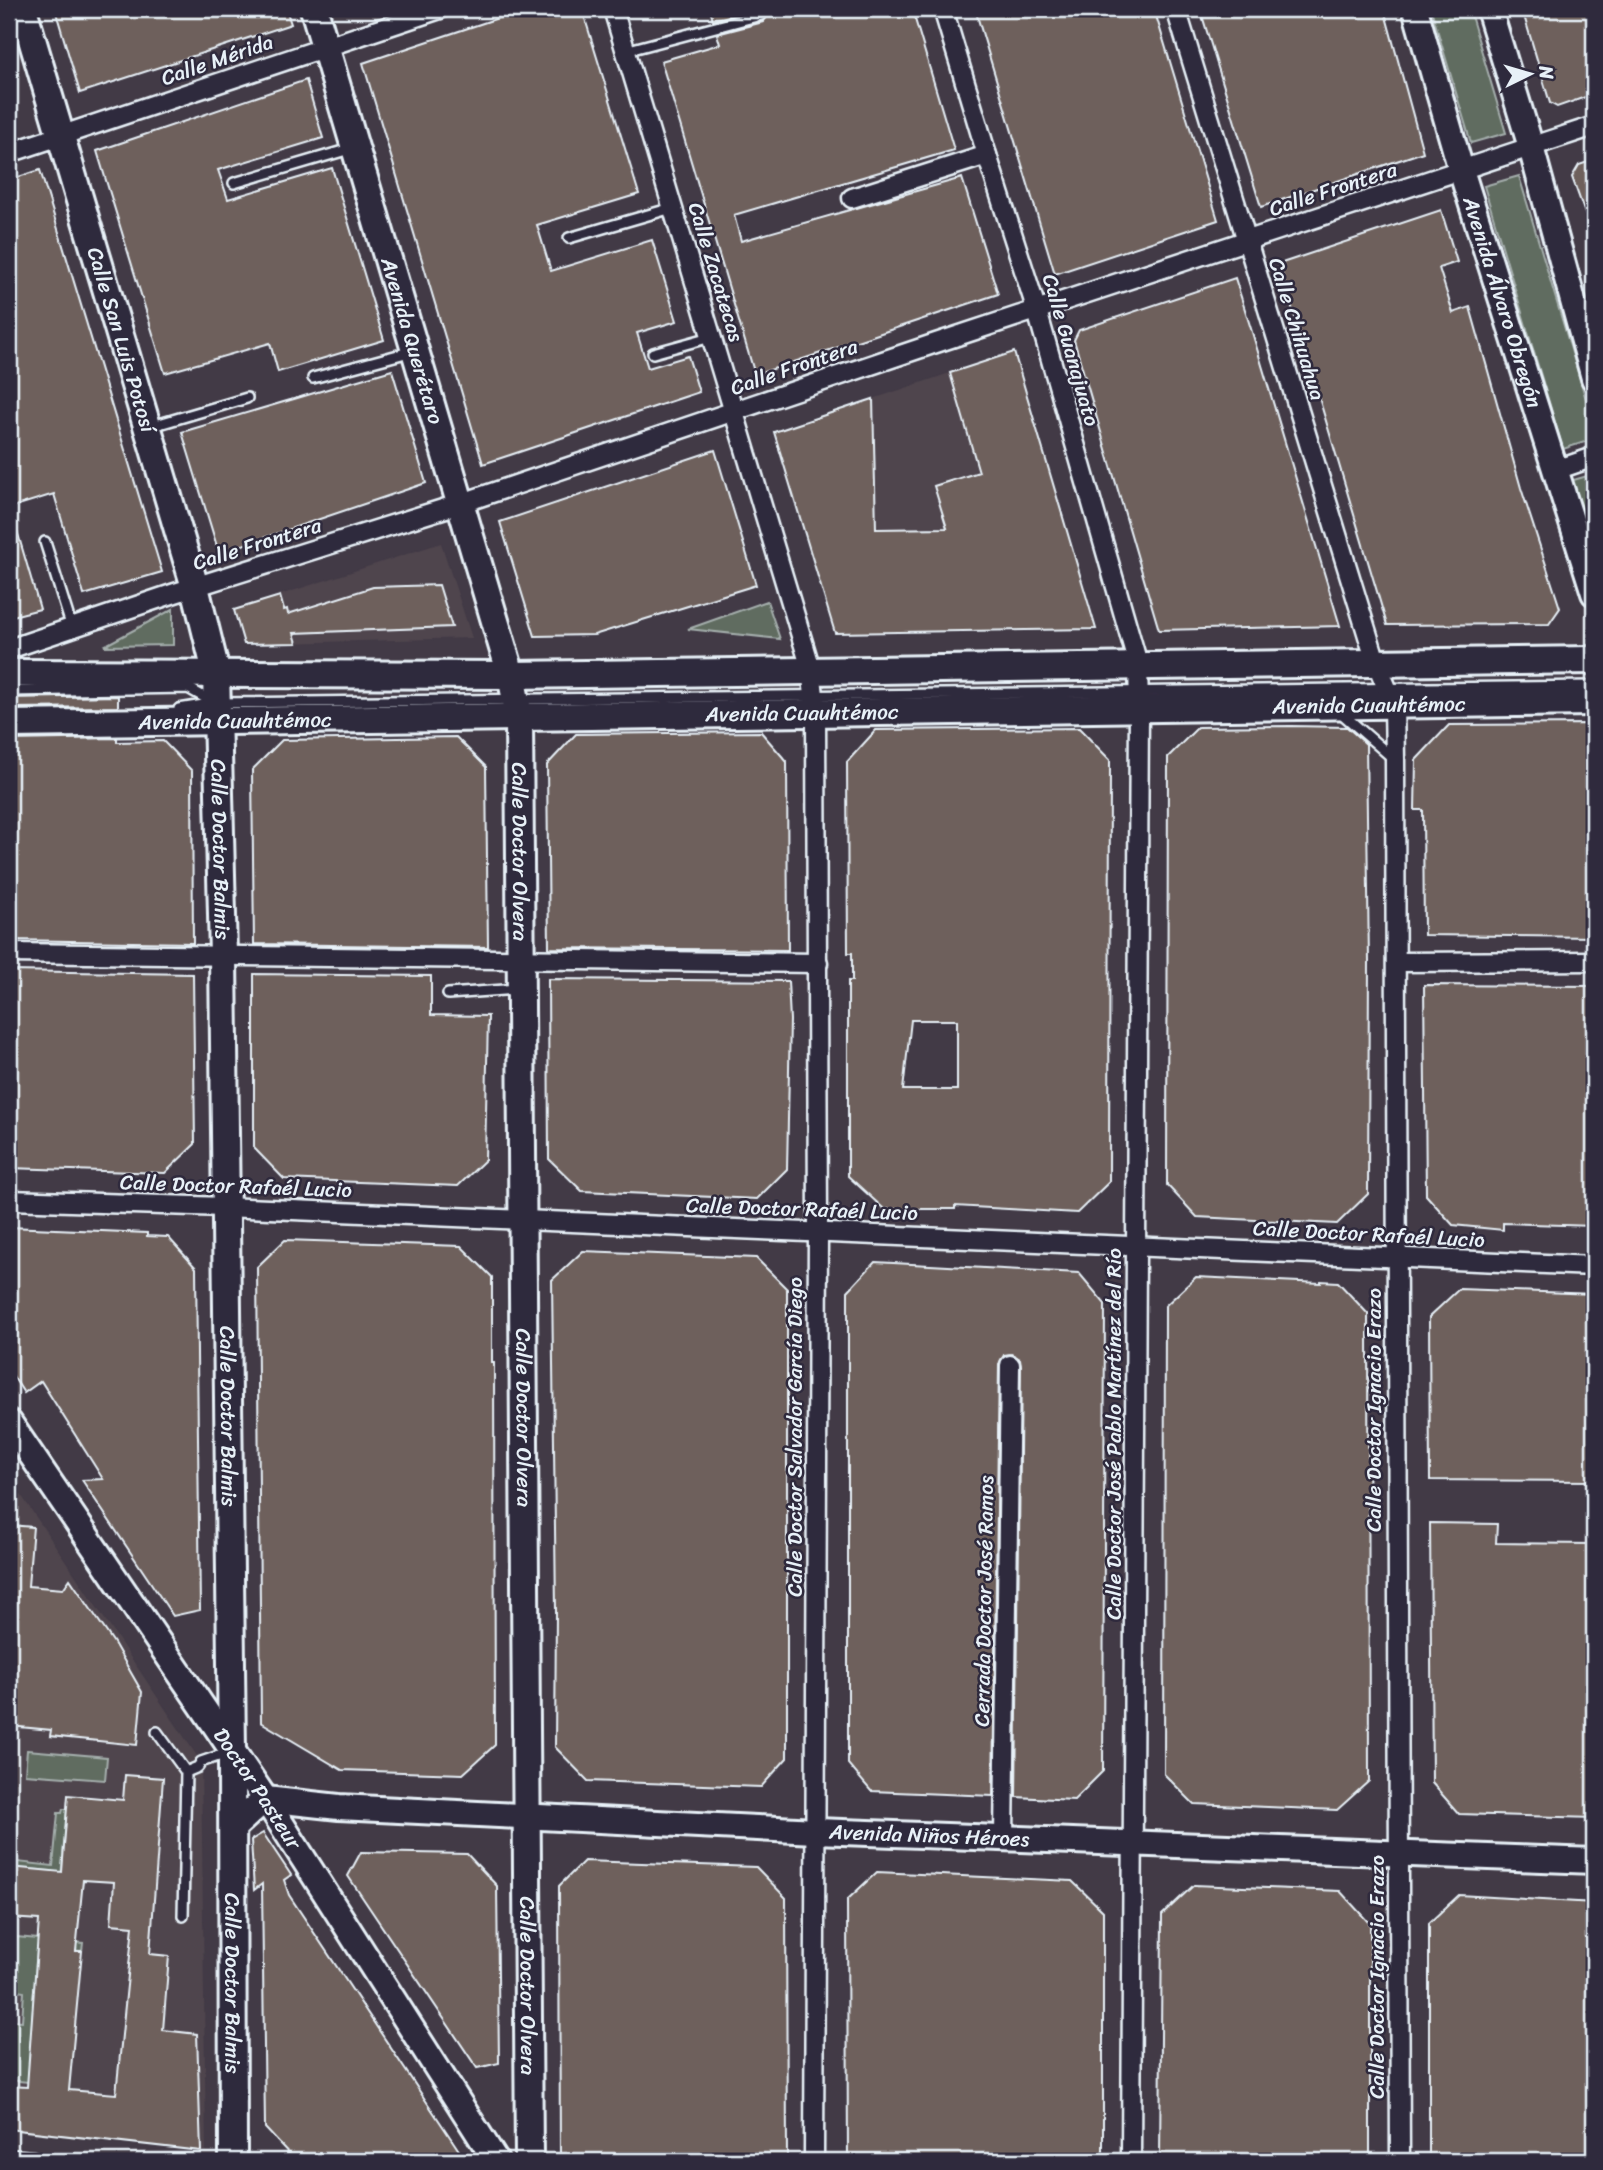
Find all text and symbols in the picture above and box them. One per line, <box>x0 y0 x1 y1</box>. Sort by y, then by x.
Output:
street label: Calle Mérida <box>156 23 279 97</box>
north arrow <box>1494 38 1564 108</box>
text: N <box>1529 64 1564 81</box>
street label: Calle Frontera <box>1264 150 1402 228</box>
street label: Avenida Álvaro Obregón <box>1451 191 1554 413</box>
street label: Calle Zacatecas <box>677 198 755 347</box>
street label: Calle San Luis Potosí <box>76 242 168 439</box>
street label: Avenida Querétaro <box>369 252 455 429</box>
street label: Calle Chihuahua <box>1257 253 1337 405</box>
street label: Calle Guanajuato <box>1031 269 1111 431</box>
street label: Calle Frontera <box>725 327 863 407</box>
street label: Calle Frontera <box>188 506 326 582</box>
street label: Avenida Cuauhtémoc <box>1271 685 1466 725</box>
street label: Avenida Cuauhtémoc <box>704 693 899 733</box>
street label: Avenida Cuauhtémoc <box>137 701 332 741</box>
street label: Calle Doctor Balmis <box>199 759 242 940</box>
street label: Calle Doctor Olvera <box>500 762 540 942</box>
street label: Calle Doctor Rafaél Lucio <box>119 1163 353 1209</box>
street label: Calle Doctor Rafaél Lucio <box>685 1186 919 1232</box>
street label: Calle Doctor Rafaél Lucio <box>1252 1209 1486 1259</box>
street label: Calle Doctor José Pablo Martínez del Río <box>1095 1248 1133 1620</box>
street label: Calle Doctor Salvador García Diego <box>776 1277 814 1597</box>
street label: Calle Doctor Ignacio Erazo <box>1355 1288 1393 1532</box>
street label: Calle Doctor Balmis <box>208 1326 248 1507</box>
street label: Calle Doctor Olvera <box>504 1328 543 1508</box>
street label: Cerrada Doctor José Ramos <box>963 1475 1005 1727</box>
street label: Doctor Pasteur <box>203 1720 313 1859</box>
street label: Avenida Niños Héroes <box>828 1812 1030 1858</box>
street label: Calle Doctor Ignacio Erazo <box>1358 1855 1396 2099</box>
street label: Calle Doctor Balmis <box>213 1893 252 2074</box>
street label: Calle Doctor Olvera <box>508 1896 547 2076</box>

